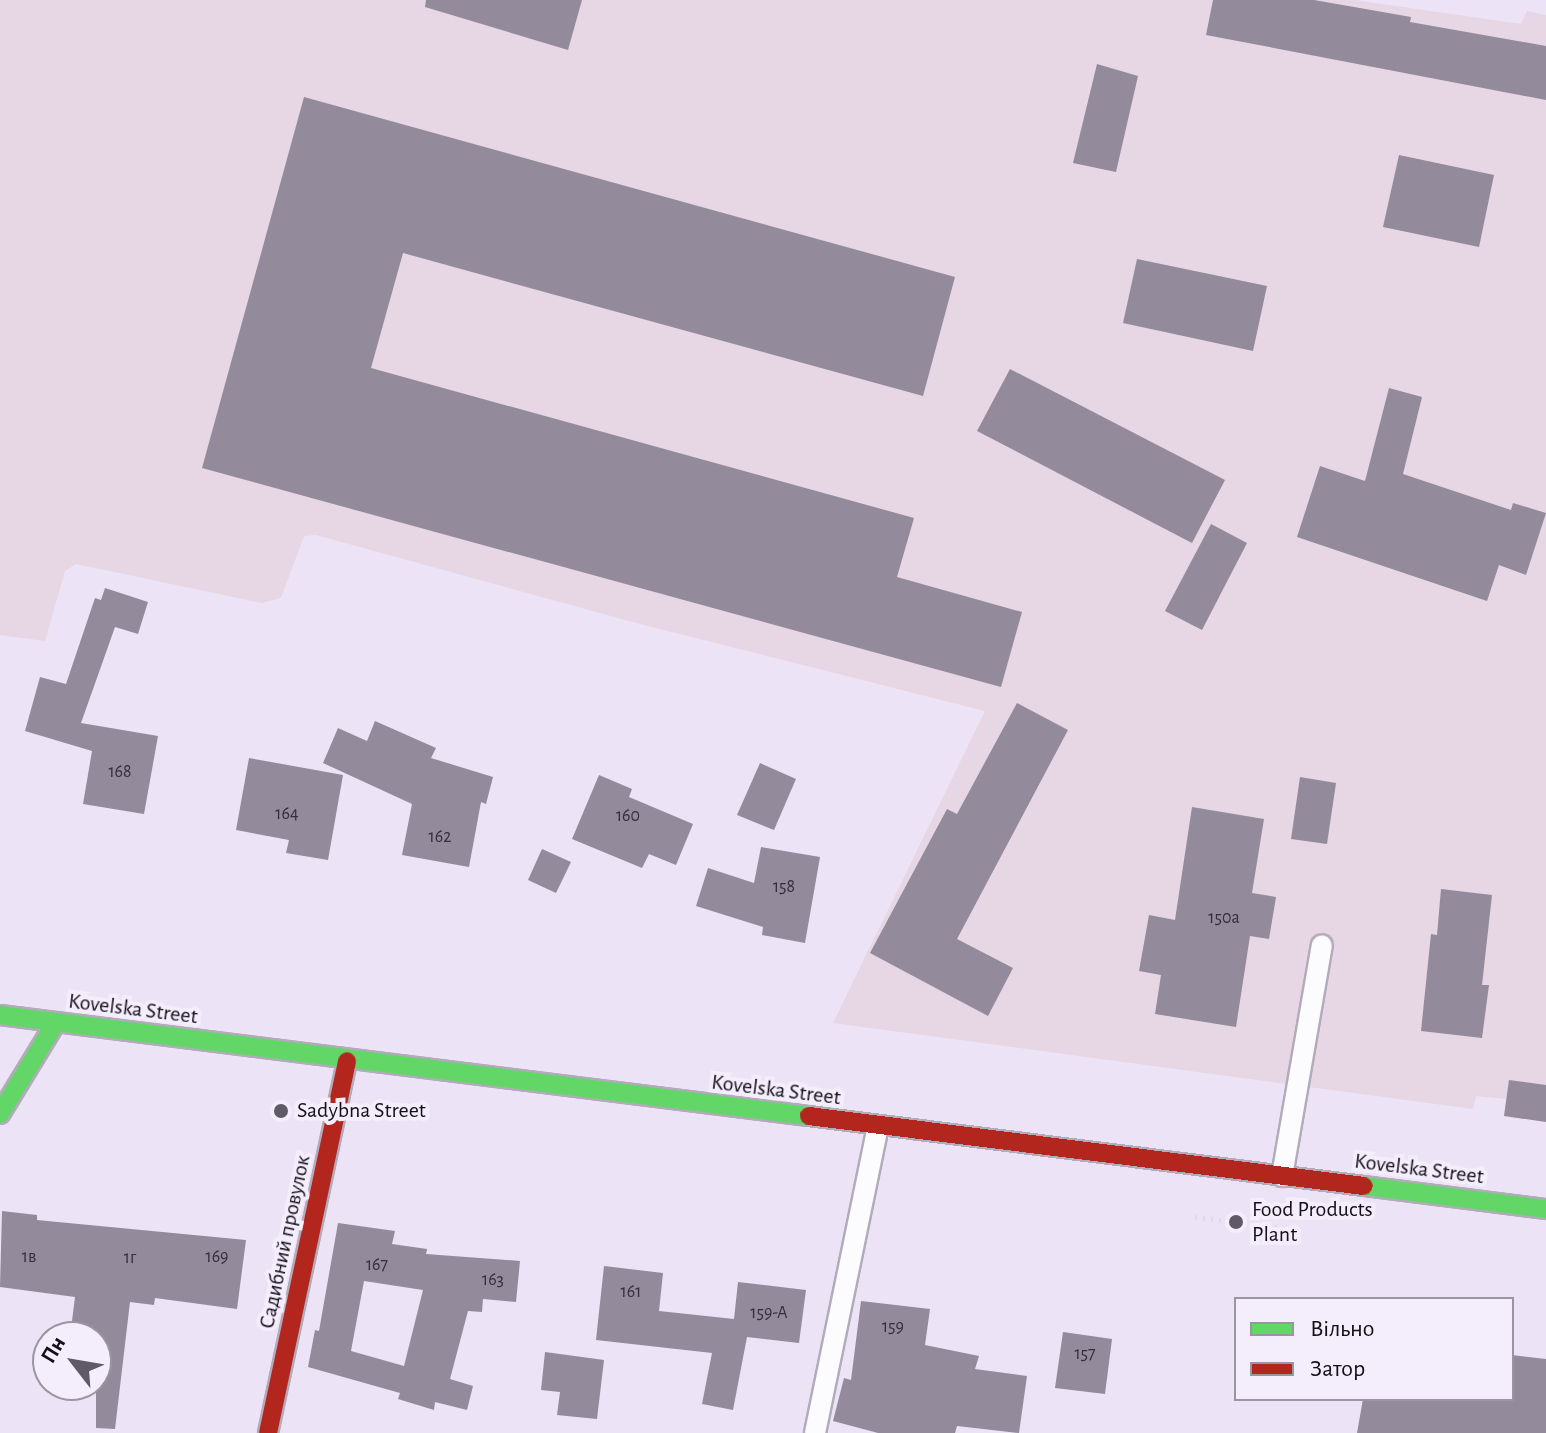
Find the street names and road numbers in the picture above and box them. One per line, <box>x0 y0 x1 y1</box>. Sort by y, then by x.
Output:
street label: Kovelska Street <box>67 988 199 1030</box>
street label: Kovelska Street <box>710 1069 842 1111</box>
street label: Kovelska Street <box>1353 1148 1485 1190</box>
street label: Садибний провулок <box>254 1153 316 1331</box>

